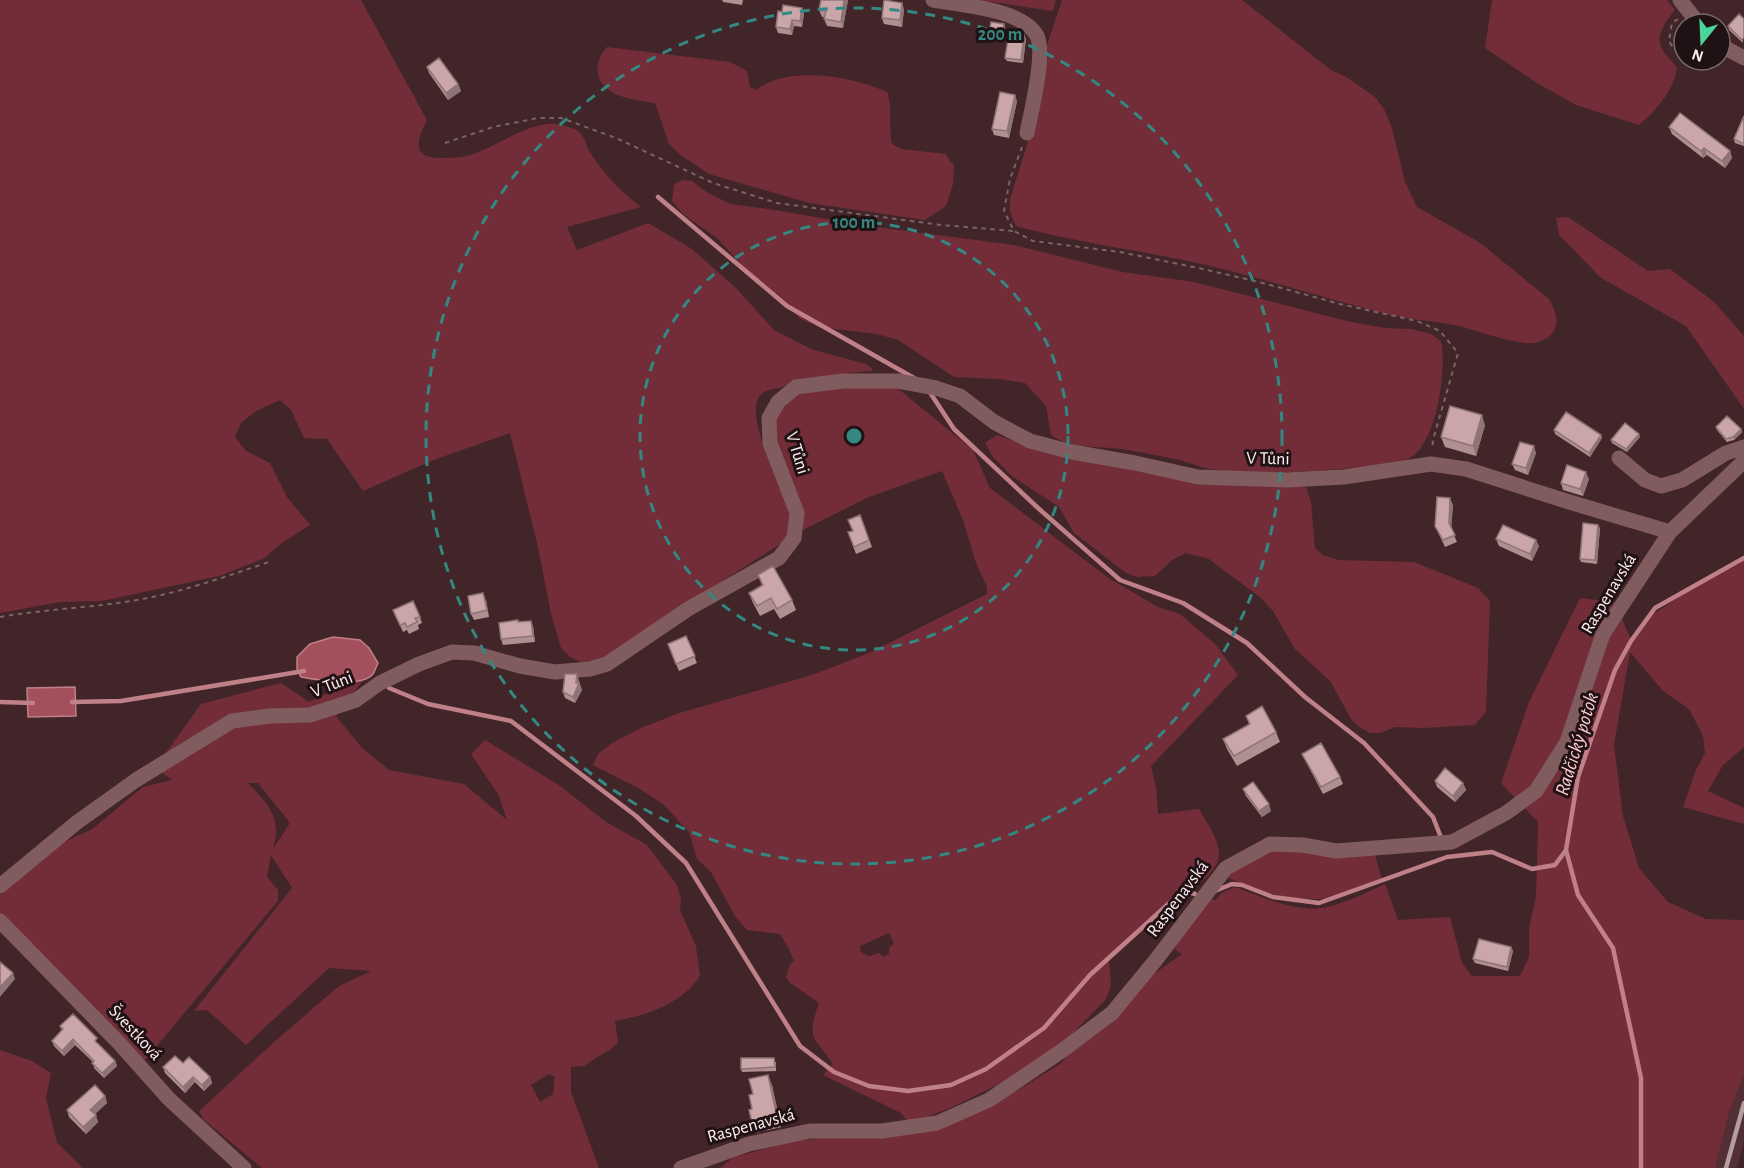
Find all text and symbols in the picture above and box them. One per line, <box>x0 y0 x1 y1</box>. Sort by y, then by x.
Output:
north arrow <box>1672 12 1732 72</box>
text: 200 m <box>978 26 1022 44</box>
text: N <box>1690 46 1705 65</box>
text: 100 m <box>833 214 875 232</box>
centre of rings <box>844 426 864 446</box>
street label: V Tůni <box>782 430 812 476</box>
street label: V Tůni <box>1246 450 1290 468</box>
street label: Raspenavská <box>1578 551 1640 637</box>
street label: V Tůni <box>309 669 355 701</box>
water label: Radčický potok <box>1552 690 1602 798</box>
street label: Raspenavská <box>1144 858 1212 940</box>
street label: Švestková <box>105 1000 167 1064</box>
street label: Raspenavská <box>705 1106 797 1146</box>

